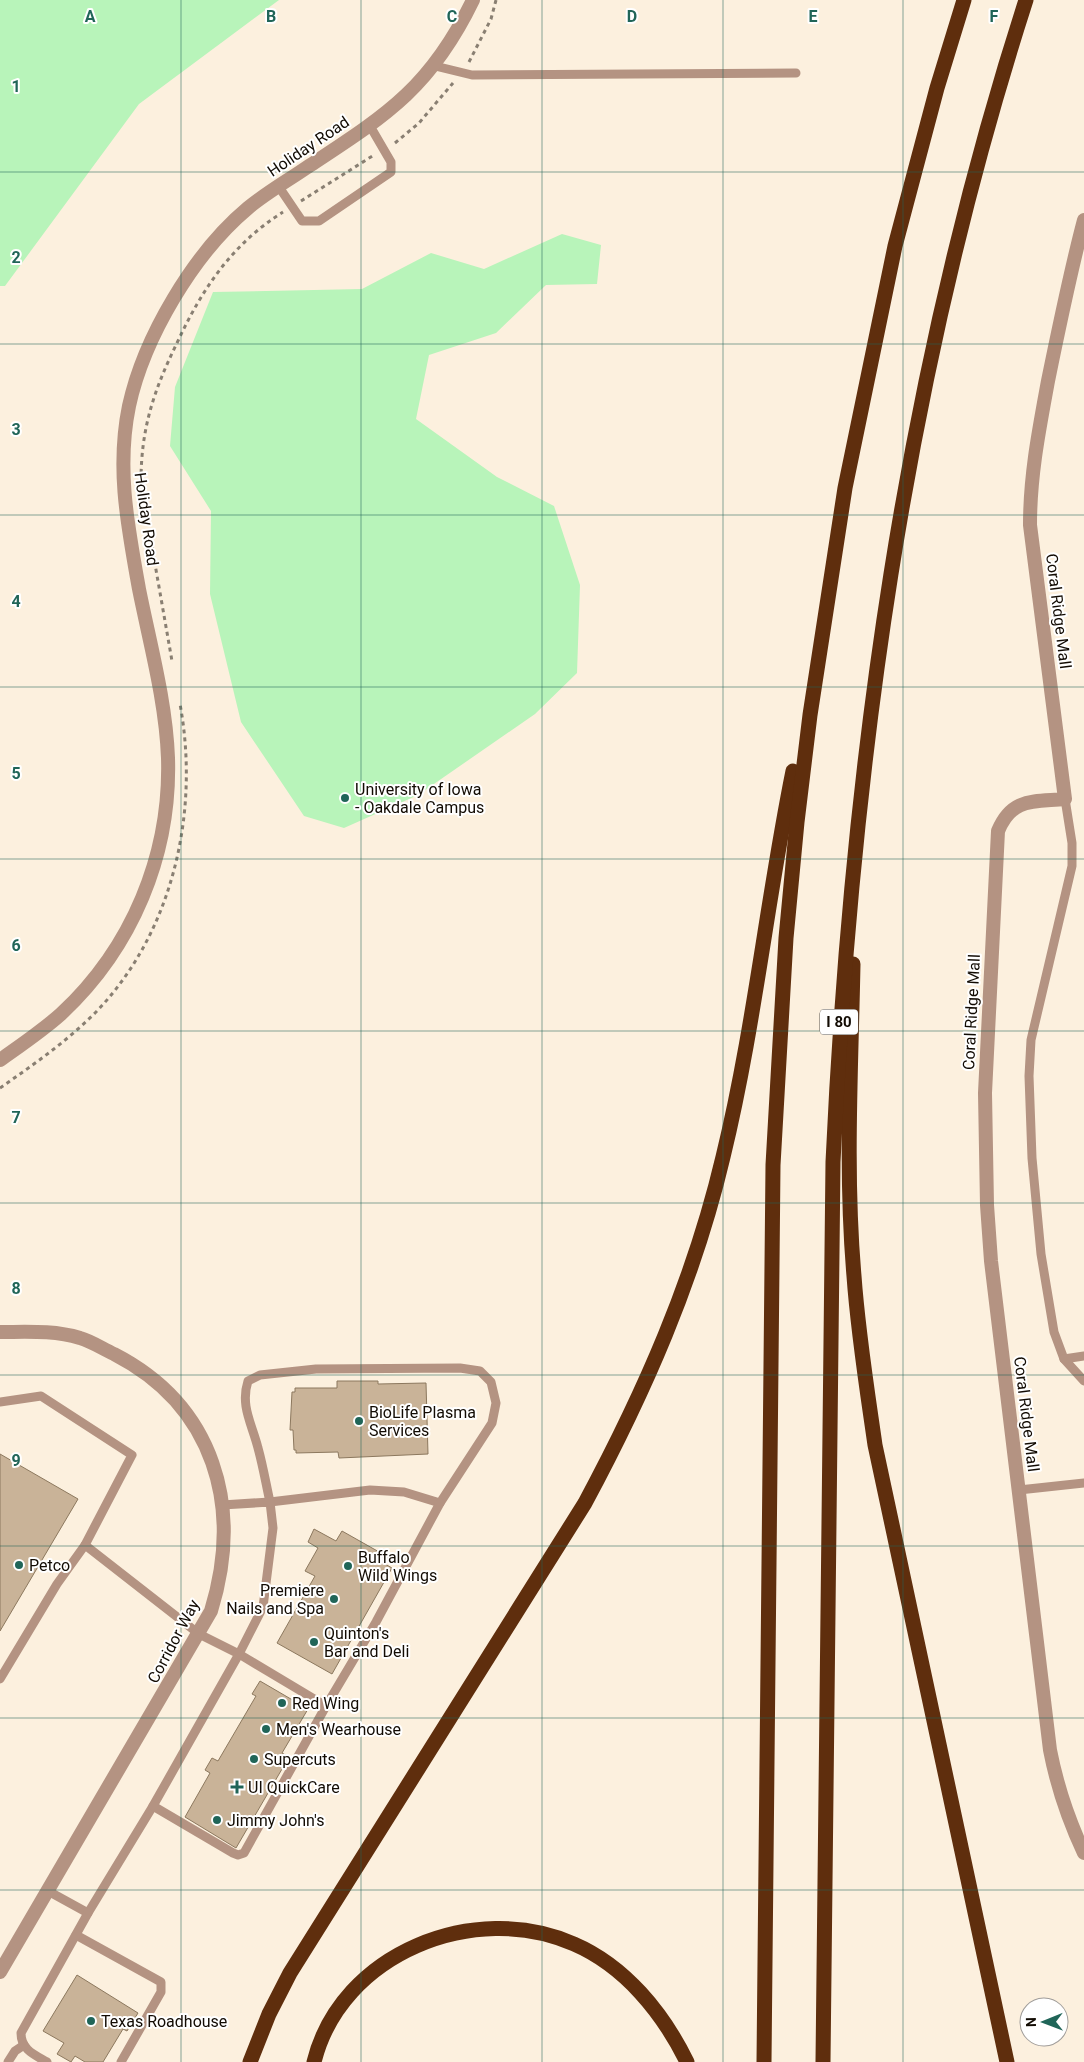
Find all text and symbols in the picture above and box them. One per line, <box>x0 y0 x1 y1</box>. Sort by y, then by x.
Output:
text: A <box>85 7 96 26</box>
text: B <box>266 7 276 26</box>
text: C <box>447 7 457 26</box>
text: D <box>627 7 637 26</box>
text: E <box>809 7 818 26</box>
text: F <box>990 7 999 26</box>
text: 1 <box>11 77 21 96</box>
street label: Holiday Road <box>264 112 353 181</box>
text: 2 <box>11 248 21 267</box>
text: 3 <box>11 420 21 439</box>
street label: Holiday Road <box>131 471 162 567</box>
street label: Coral Ridge Mall <box>1042 552 1075 670</box>
text: 4 <box>11 592 21 611</box>
text: 5 <box>11 764 21 783</box>
place label: University of Iowa - Oakdale Campus <box>355 780 484 817</box>
marker: University of Iowa - Oakdale Campus <box>339 792 351 804</box>
text: 6 <box>11 936 21 955</box>
street label: Coral Ridge Mall <box>959 954 984 1070</box>
road number: I 80 <box>820 1010 858 1034</box>
text: 7 <box>11 1108 21 1127</box>
text: 8 <box>11 1279 21 1298</box>
street label: Coral Ridge Mall <box>1010 1355 1043 1473</box>
place label: BioLife Plasma Services <box>369 1403 476 1440</box>
marker: BioLife Plasma Services <box>353 1415 365 1427</box>
text: 9 <box>11 1451 21 1470</box>
place label: Buffalo Wild Wings <box>358 1548 437 1585</box>
place label: Petco <box>29 1556 70 1575</box>
marker: Petco <box>13 1559 25 1571</box>
marker: Buffalo Wild Wings <box>342 1560 354 1572</box>
place label: Premiere Nails and Spa <box>226 1581 324 1618</box>
marker: Premiere Nails and Spa <box>328 1593 340 1605</box>
street label: Corridor Way <box>143 1596 204 1686</box>
place label: Quinton's Bar and Deli <box>324 1624 409 1661</box>
marker: Quinton's Bar and Deli <box>308 1636 320 1648</box>
place label: Red Wing <box>292 1694 359 1713</box>
marker: Red Wing <box>276 1697 288 1709</box>
place label: Men's Wearhouse <box>276 1720 401 1739</box>
marker: Men's Wearhouse <box>260 1723 272 1735</box>
place label: Supercuts <box>264 1750 336 1769</box>
marker: Supercuts <box>248 1753 260 1765</box>
place label: UI QuickCare <box>248 1778 340 1797</box>
marker: UI QuickCare <box>230 1780 244 1794</box>
place label: Jimmy John's <box>227 1811 325 1830</box>
marker: Jimmy John's <box>211 1814 223 1826</box>
north arrow <box>1019 1997 1069 2047</box>
place label: Texas Roadhouse <box>101 2012 227 2031</box>
marker: Texas Roadhouse <box>85 2015 97 2027</box>
text: N <box>1023 2017 1039 2027</box>

